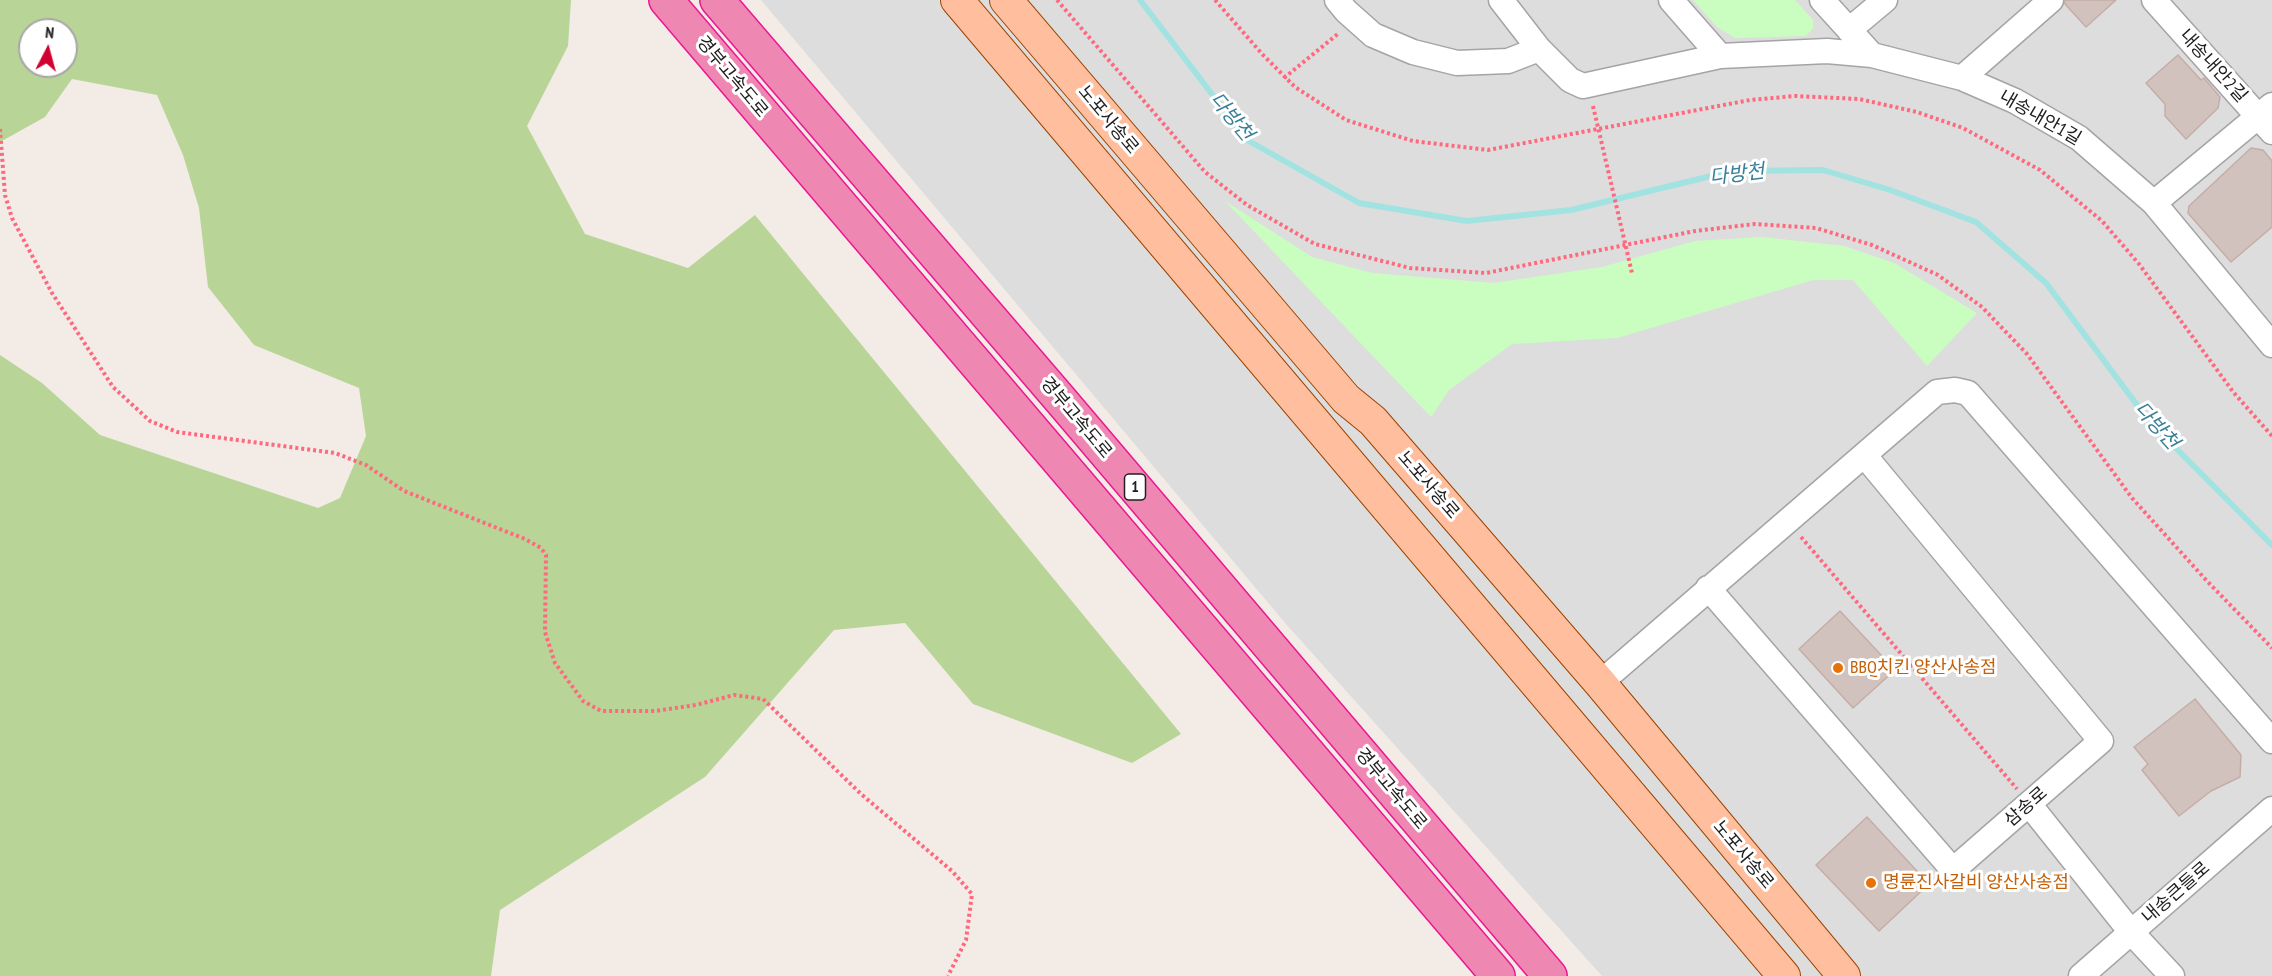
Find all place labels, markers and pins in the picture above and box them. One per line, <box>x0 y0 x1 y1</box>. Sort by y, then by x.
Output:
place label: BBQ치킨 양산사송점 <box>1850 657 1997 679</box>
marker: BBQ치킨 양산사송점 <box>1831 661 1845 675</box>
place label: 명륜진사갈비 양산사송점 <box>1883 872 2069 894</box>
marker: 명륜진사갈비 양산사송점 <box>1864 876 1878 890</box>

